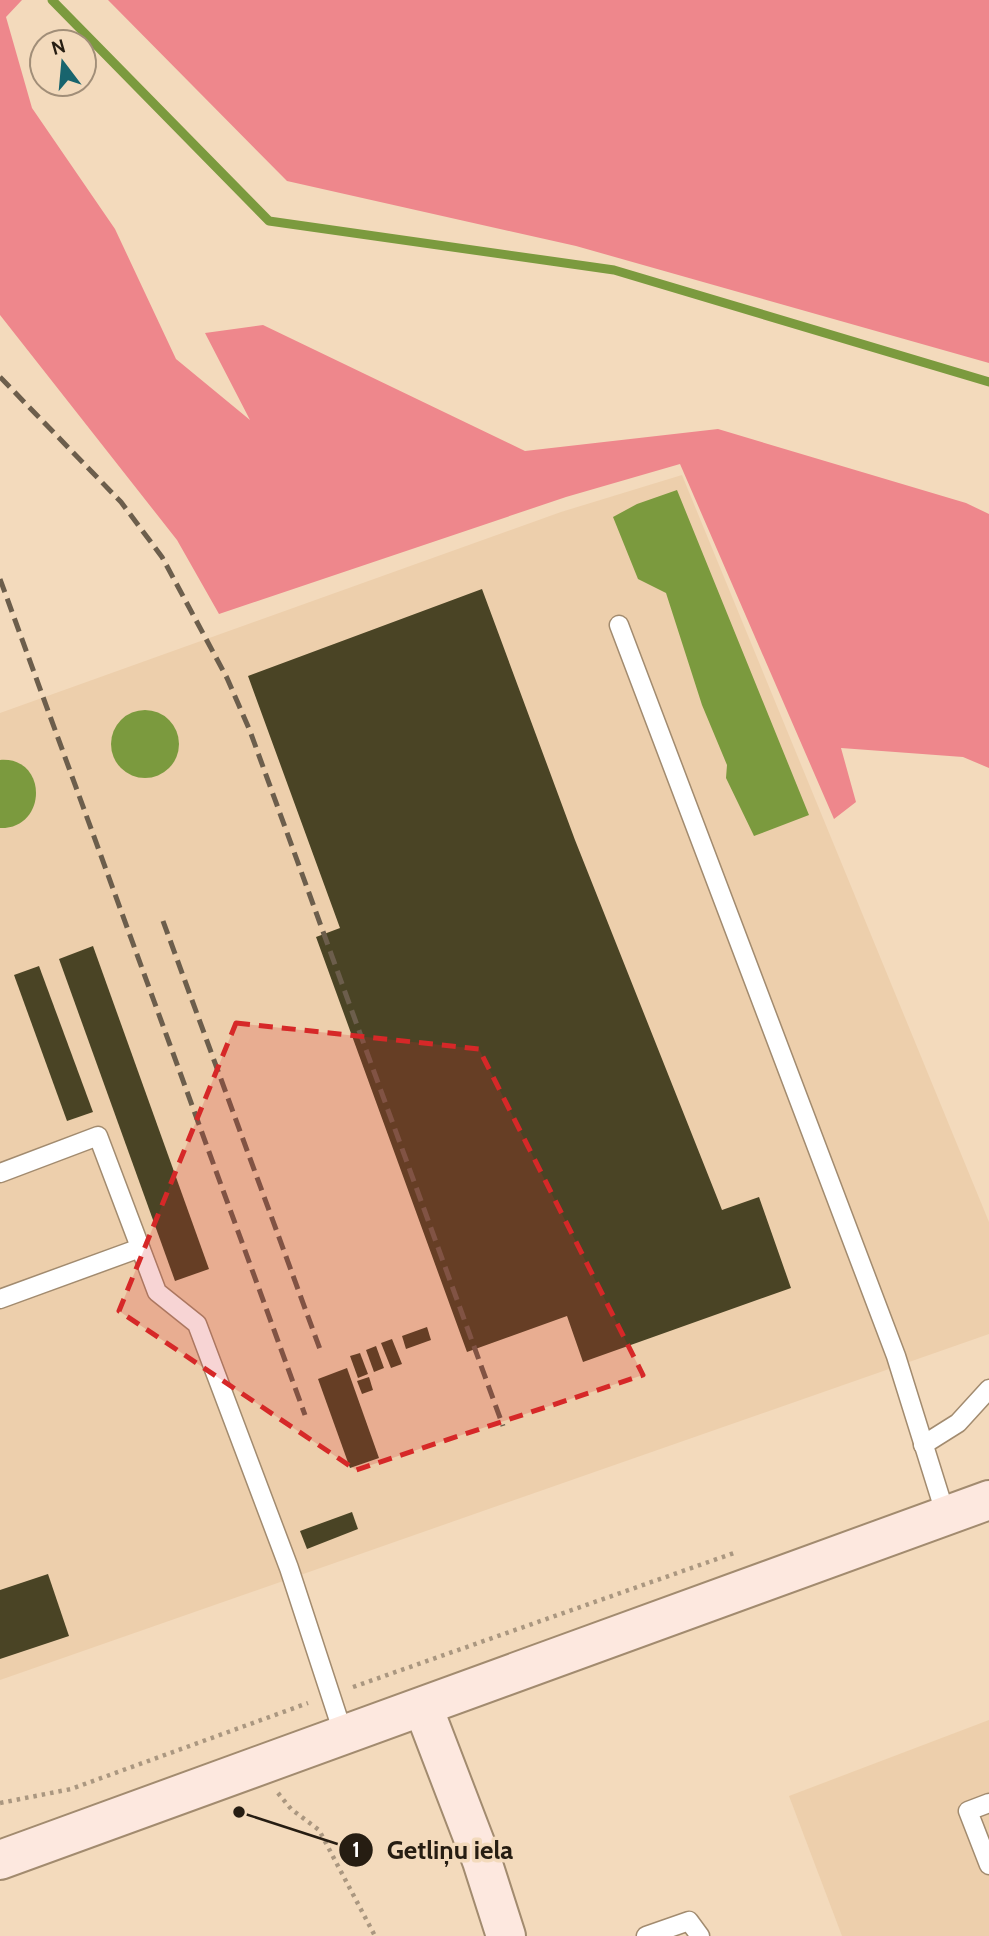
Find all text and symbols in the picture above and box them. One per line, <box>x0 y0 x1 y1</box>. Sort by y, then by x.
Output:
north arrow <box>28 28 98 98</box>
text: N <box>49 34 68 60</box>
callout: Getliņu iela <box>338 1826 528 1873</box>
text: Getliņu iela <box>387 1834 513 1867</box>
text: 1 <box>352 1837 360 1862</box>

